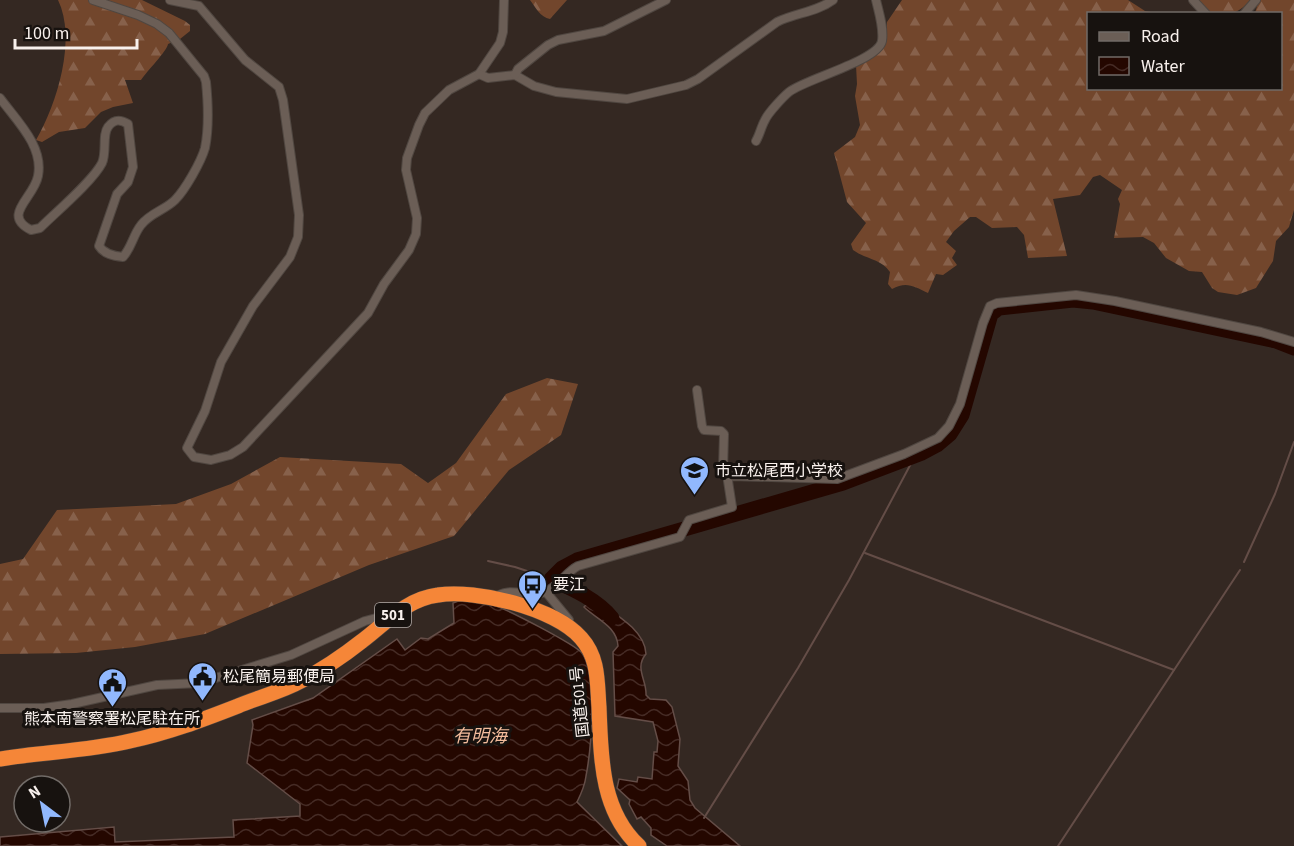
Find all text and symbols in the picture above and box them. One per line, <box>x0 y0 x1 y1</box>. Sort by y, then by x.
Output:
scale bar <box>15 12 136 50</box>
legend <box>1087 12 1282 90</box>
text: 100 m <box>24 21 69 46</box>
text: Road <box>1141 24 1180 49</box>
text: Water <box>1141 54 1185 79</box>
school or university icon: 市立松尾西小学校 <box>678 454 710 496</box>
place label: 市立松尾西小学校 <box>715 460 843 482</box>
bus stop icon: 要江 <box>516 568 548 610</box>
place label: 要江 <box>553 574 585 596</box>
road number: 501 <box>375 603 411 627</box>
public building icon: 松尾簡易郵便局 <box>186 660 218 702</box>
street label: 国道501号 <box>565 665 595 739</box>
public building icon: 熊本南警察署松尾駐在所 <box>96 666 128 708</box>
place label: 松尾簡易郵便局 <box>223 666 335 688</box>
place label: 熊本南警察署松尾駐在所 <box>24 708 200 730</box>
water label: 有明海 <box>453 724 510 749</box>
north arrow <box>12 774 72 834</box>
text: N <box>24 780 45 804</box>

